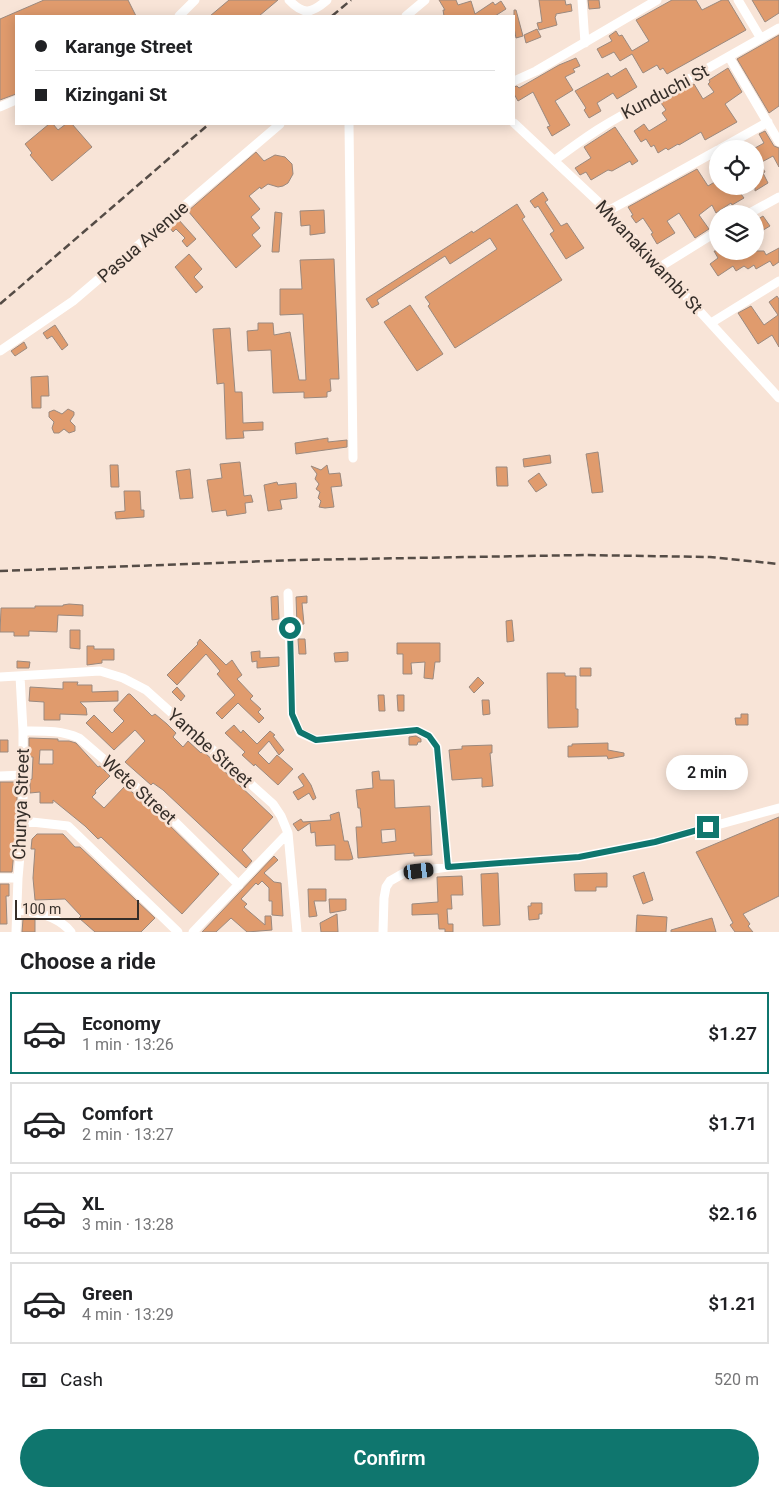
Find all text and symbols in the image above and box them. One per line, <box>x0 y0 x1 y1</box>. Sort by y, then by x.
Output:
text: Karange Street <box>65 35 192 58</box>
street label: Kunduchi St <box>618 60 712 123</box>
text: Kizingani St <box>65 83 167 106</box>
map controls <box>709 140 764 260</box>
button: locate <box>709 140 764 195</box>
street label: Mwanakiwambi St <box>592 196 707 318</box>
street label: Pasua Avenue <box>93 197 192 287</box>
button: layers <box>709 205 764 260</box>
route start <box>279 617 301 639</box>
street label: Yambe Street <box>163 704 257 791</box>
street label: Chunya Street <box>8 748 33 860</box>
street label: Wete Street <box>98 751 181 828</box>
callout: 2 min <box>667 754 749 790</box>
text: 2 min <box>687 763 727 782</box>
route end <box>697 816 719 838</box>
car <box>403 862 434 880</box>
scale bar <box>15 897 139 920</box>
text: 100 m <box>22 901 61 917</box>
text: Choose a ride <box>20 949 156 974</box>
icon: car <box>22 1011 67 1056</box>
text: Economy <box>82 1012 161 1035</box>
text: $1.27 <box>708 1022 757 1045</box>
text: 1 min · 13:26 <box>82 1035 174 1054</box>
icon: car <box>22 1101 67 1146</box>
text: Comfort <box>82 1102 153 1125</box>
text: $1.71 <box>708 1112 757 1135</box>
text: 2 min · 13:27 <box>82 1125 174 1144</box>
icon: car <box>22 1191 67 1236</box>
text: XL <box>82 1192 104 1215</box>
text: $2.16 <box>708 1202 757 1225</box>
text: 3 min · 13:28 <box>82 1215 174 1234</box>
icon: car <box>22 1281 67 1326</box>
text: Green <box>82 1282 133 1305</box>
text: $1.21 <box>708 1292 757 1315</box>
text: 4 min · 13:29 <box>82 1305 174 1324</box>
icon: cash <box>20 1366 48 1394</box>
text: Cash <box>60 1368 103 1391</box>
text: 520 m <box>714 1370 759 1389</box>
button: Confirm <box>20 1429 759 1487</box>

